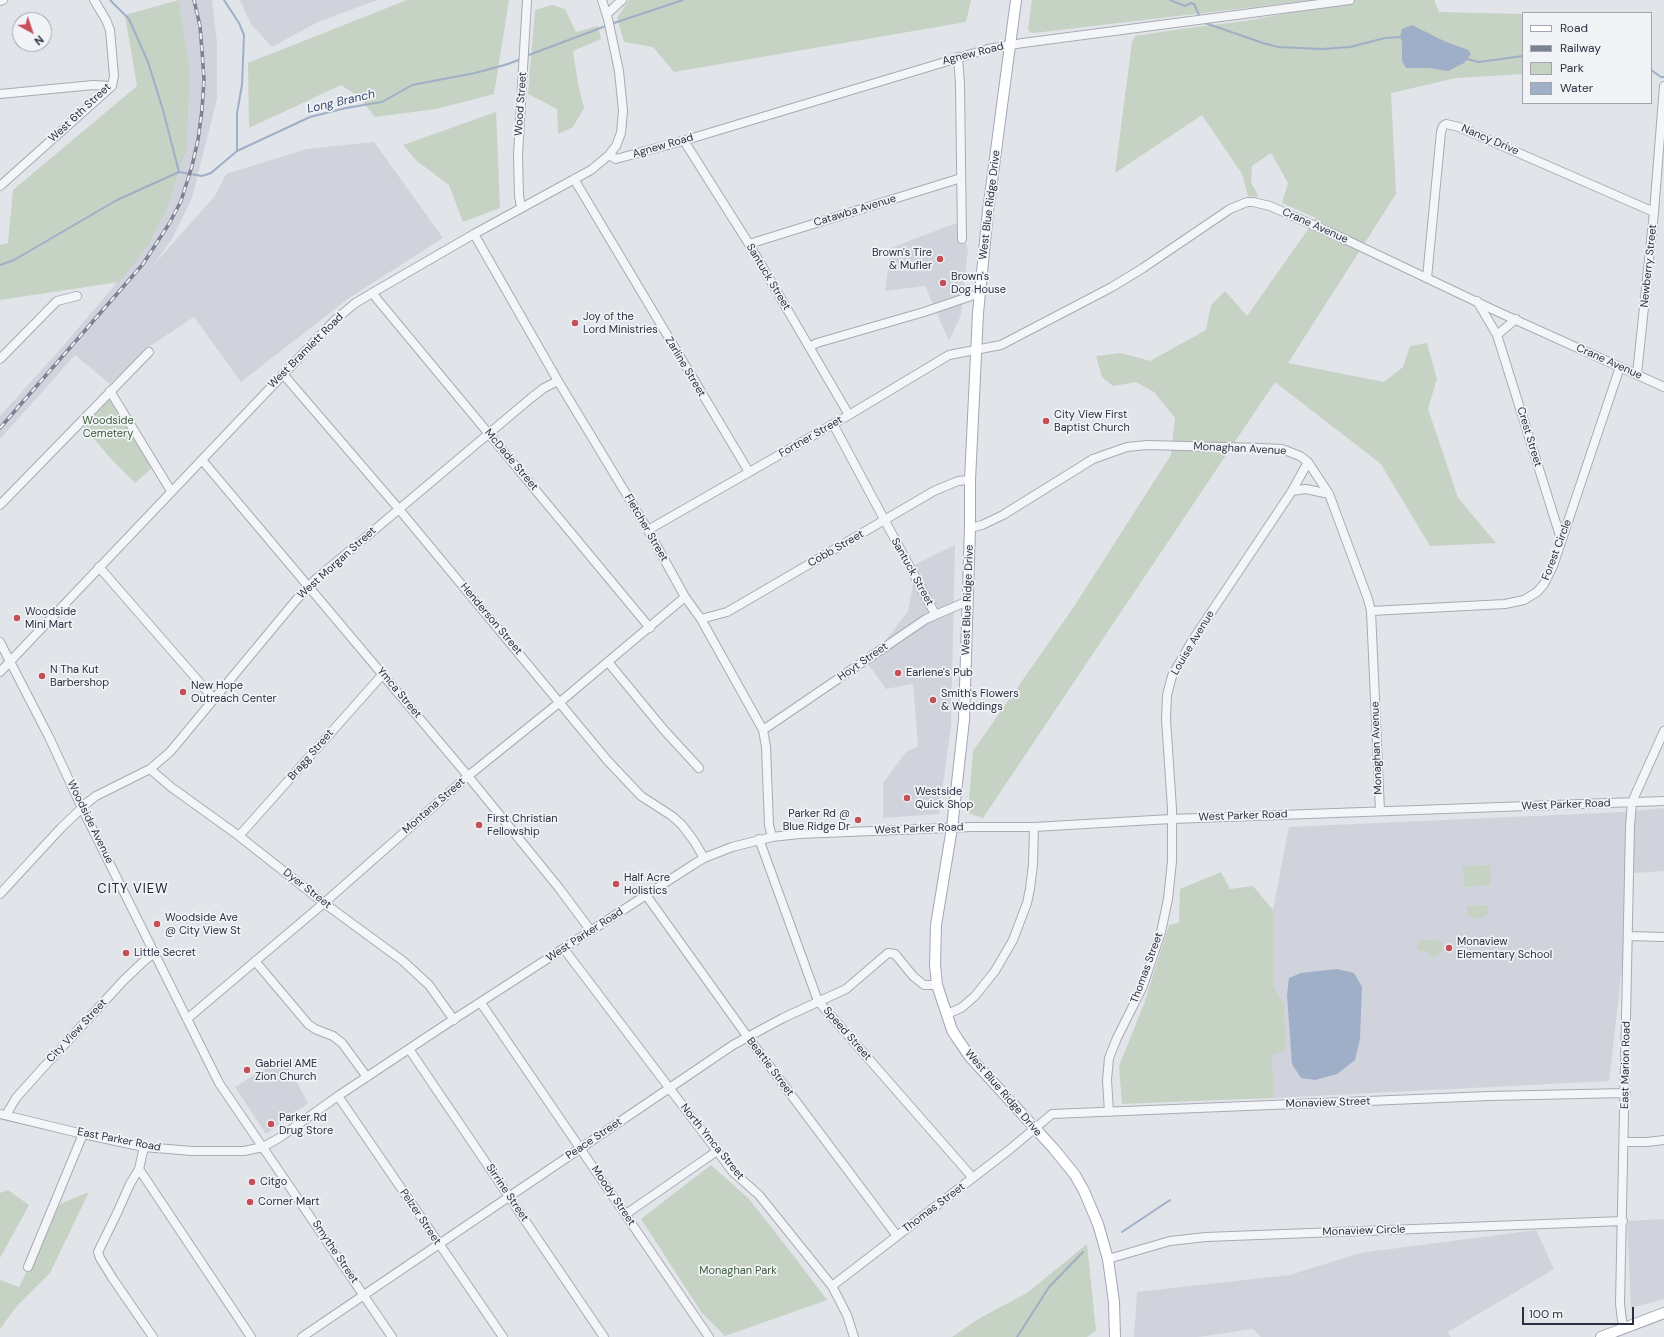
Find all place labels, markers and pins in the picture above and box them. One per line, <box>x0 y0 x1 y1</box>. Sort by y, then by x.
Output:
place label: Brown's Tire & Mufler <box>872 246 932 272</box>
marker: Brown's Tire & Mufler <box>935 254 945 264</box>
place label: Brown's Dog House <box>951 270 1006 296</box>
marker: Brown's Dog House <box>938 278 948 288</box>
place label: Joy of the Lord Ministries <box>583 310 658 336</box>
marker: Joy of the Lord Ministries <box>570 318 580 328</box>
place label: City View First Baptist Church <box>1054 408 1130 434</box>
marker: City View First Baptist Church <box>1041 416 1051 426</box>
place label: Woodside Mini Mart <box>25 605 76 631</box>
marker: Woodside Mini Mart <box>12 613 22 623</box>
place label: N Tha Kut Barbershop <box>50 663 109 689</box>
place label: Earlene's Pub <box>906 666 973 680</box>
marker: Earlene's Pub <box>893 668 903 678</box>
marker: N Tha Kut Barbershop <box>37 671 47 681</box>
place label: New Hope Outreach Center <box>191 679 277 705</box>
marker: New Hope Outreach Center <box>178 687 188 697</box>
place label: Smith's Flowers & Weddings <box>941 687 1019 713</box>
marker: Smith's Flowers & Weddings <box>928 695 938 705</box>
place label: Westside Quick Shop <box>915 785 973 811</box>
marker: Westside Quick Shop <box>902 793 912 803</box>
place label: Parker Rd @ Blue Ridge Dr <box>783 807 850 833</box>
place label: First Christian Fellowship <box>487 812 558 838</box>
marker: Parker Rd @ Blue Ridge Dr <box>853 815 863 825</box>
marker: First Christian Fellowship <box>474 820 484 830</box>
place label: Half Acre Holistics <box>624 871 670 897</box>
marker: Half Acre Holistics <box>611 879 621 889</box>
place label: Woodside Ave @ City View St <box>165 911 241 937</box>
marker: Woodside Ave @ City View St <box>152 919 162 929</box>
place label: Monaview Elementary School <box>1457 935 1552 961</box>
marker: Monaview Elementary School <box>1444 943 1454 953</box>
place label: Little Secret <box>134 946 196 960</box>
marker: Little Secret <box>121 948 131 958</box>
place label: Gabriel AME Zion Church <box>255 1057 317 1083</box>
marker: Gabriel AME Zion Church <box>242 1065 252 1075</box>
place label: Parker Rd Drug Store <box>279 1111 333 1137</box>
marker: Parker Rd Drug Store <box>266 1119 276 1129</box>
place label: Citgo <box>260 1175 287 1189</box>
marker: Citgo <box>247 1177 257 1187</box>
place label: Corner Mart <box>258 1195 320 1209</box>
marker: Corner Mart <box>245 1197 255 1207</box>

